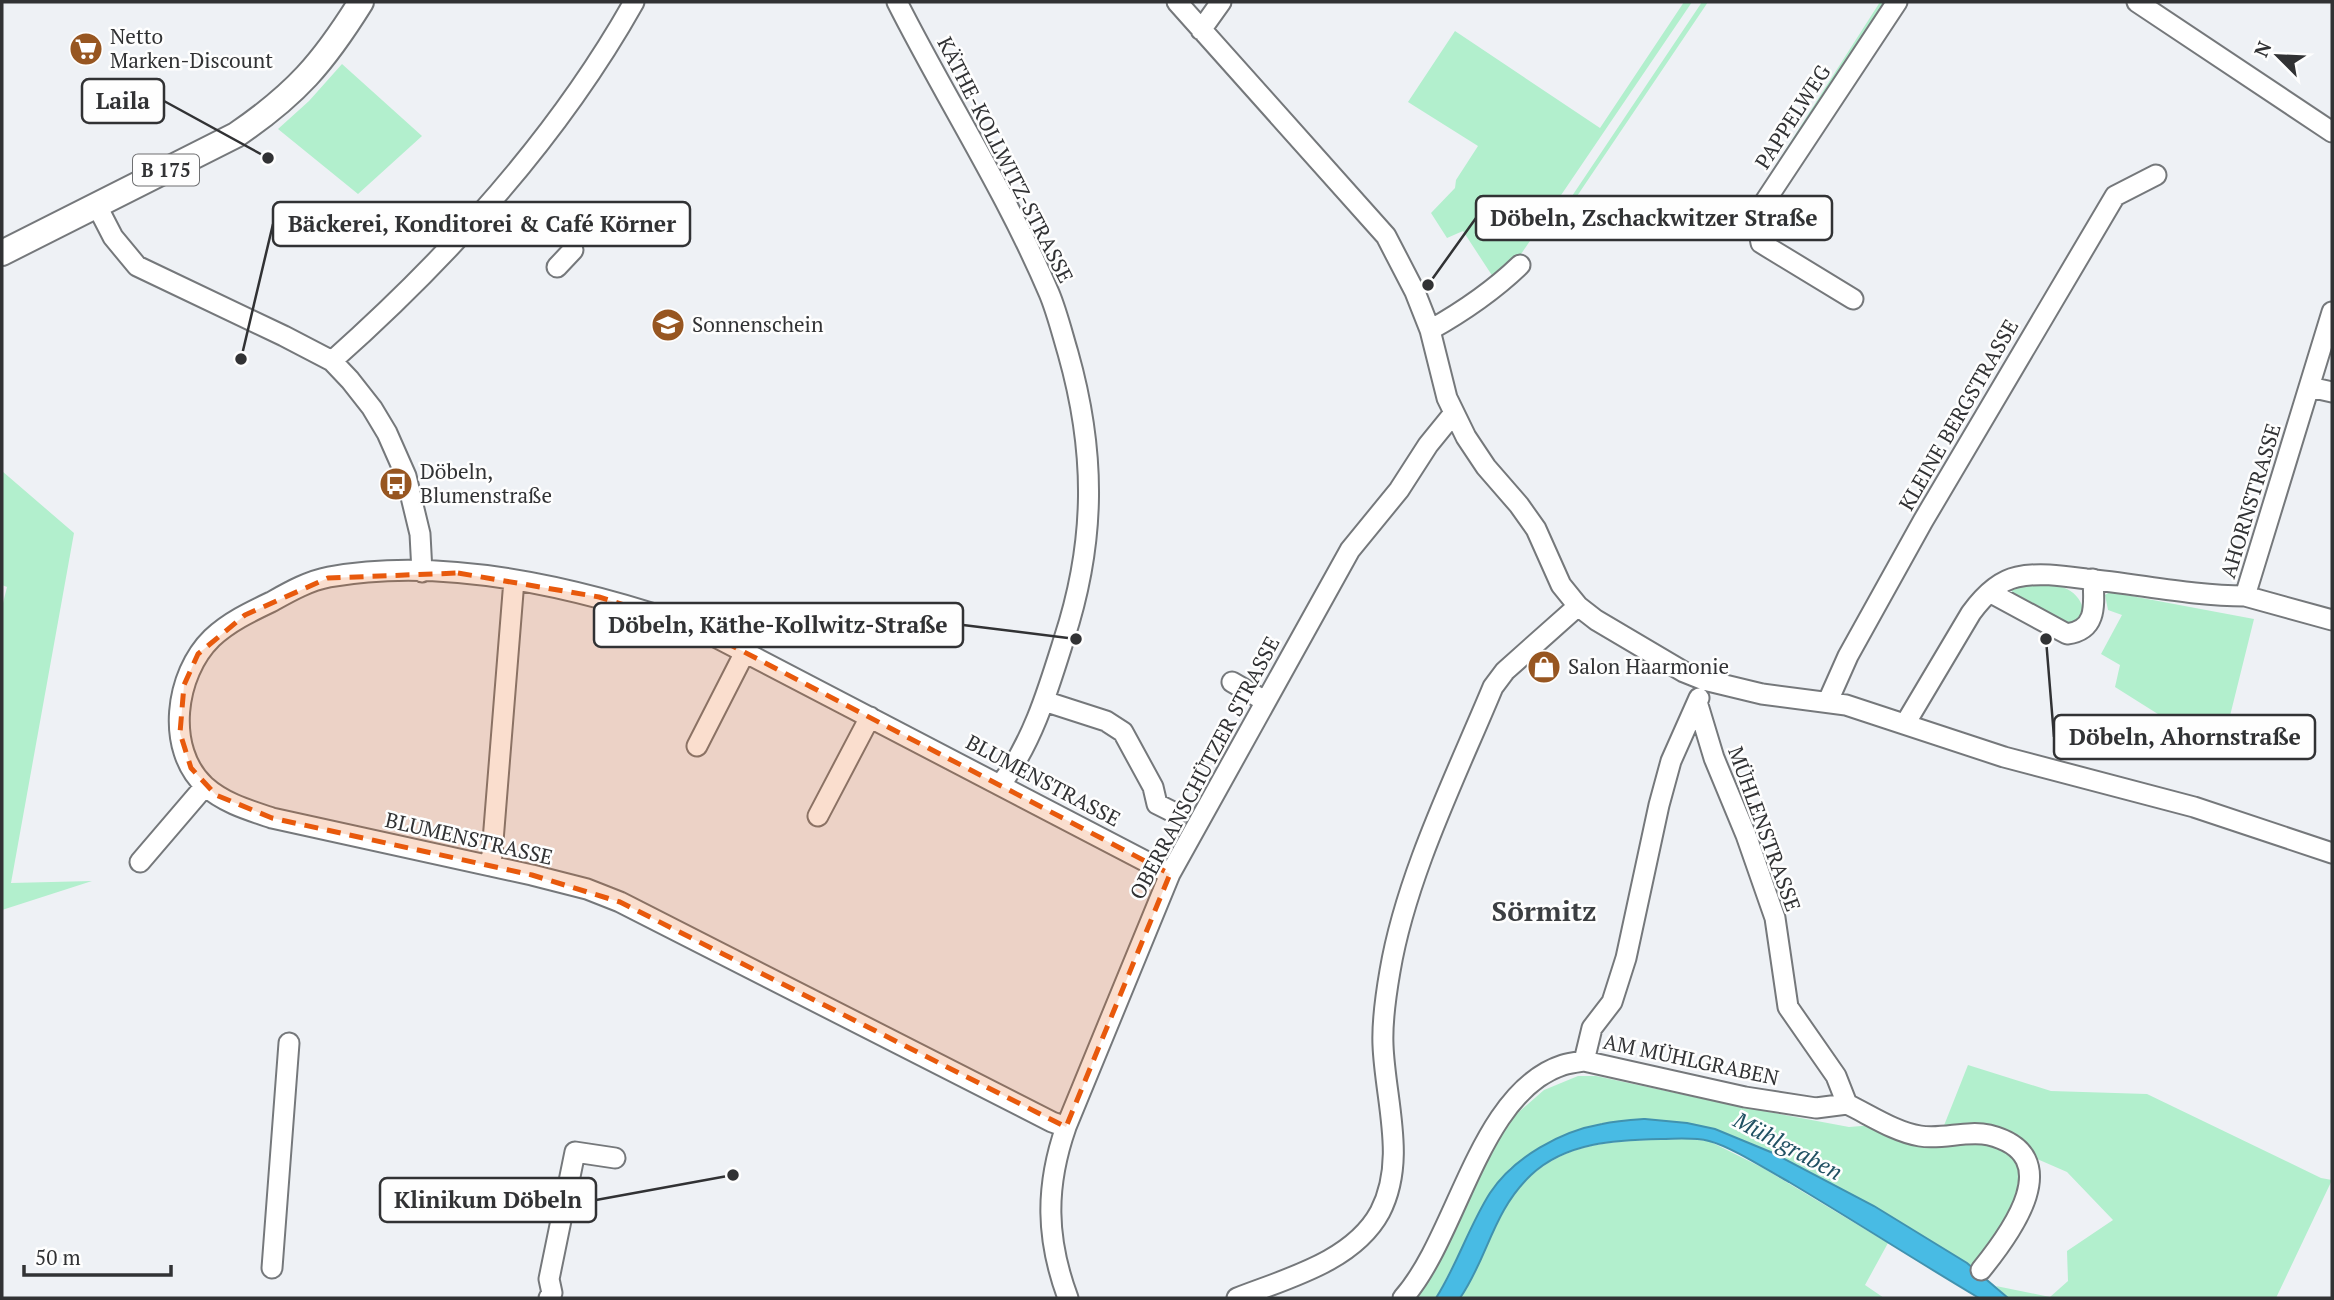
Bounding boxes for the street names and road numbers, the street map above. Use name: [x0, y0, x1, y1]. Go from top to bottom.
street label: KÄTHE-KOLLWITZ-STRASSE: [931, 32, 1080, 287]
street label: PAPPELWEG: [1748, 58, 1837, 174]
road number: B 175: [133, 154, 199, 186]
street label: KLEINE BERGSTRASSE: [1892, 314, 2024, 515]
street label: AHORNSTRASSE: [2213, 420, 2287, 582]
street label: OBERRANSCHÜTZER STRASSE: [1123, 631, 1286, 904]
street label: BLUMENSTRASSE: [961, 728, 1126, 833]
street label: MÜHLENSTRASSE: [1722, 742, 1808, 915]
street label: BLUMENSTRASSE: [383, 805, 556, 871]
street label: AM MÜHLGRABEN: [1601, 1027, 1782, 1091]

